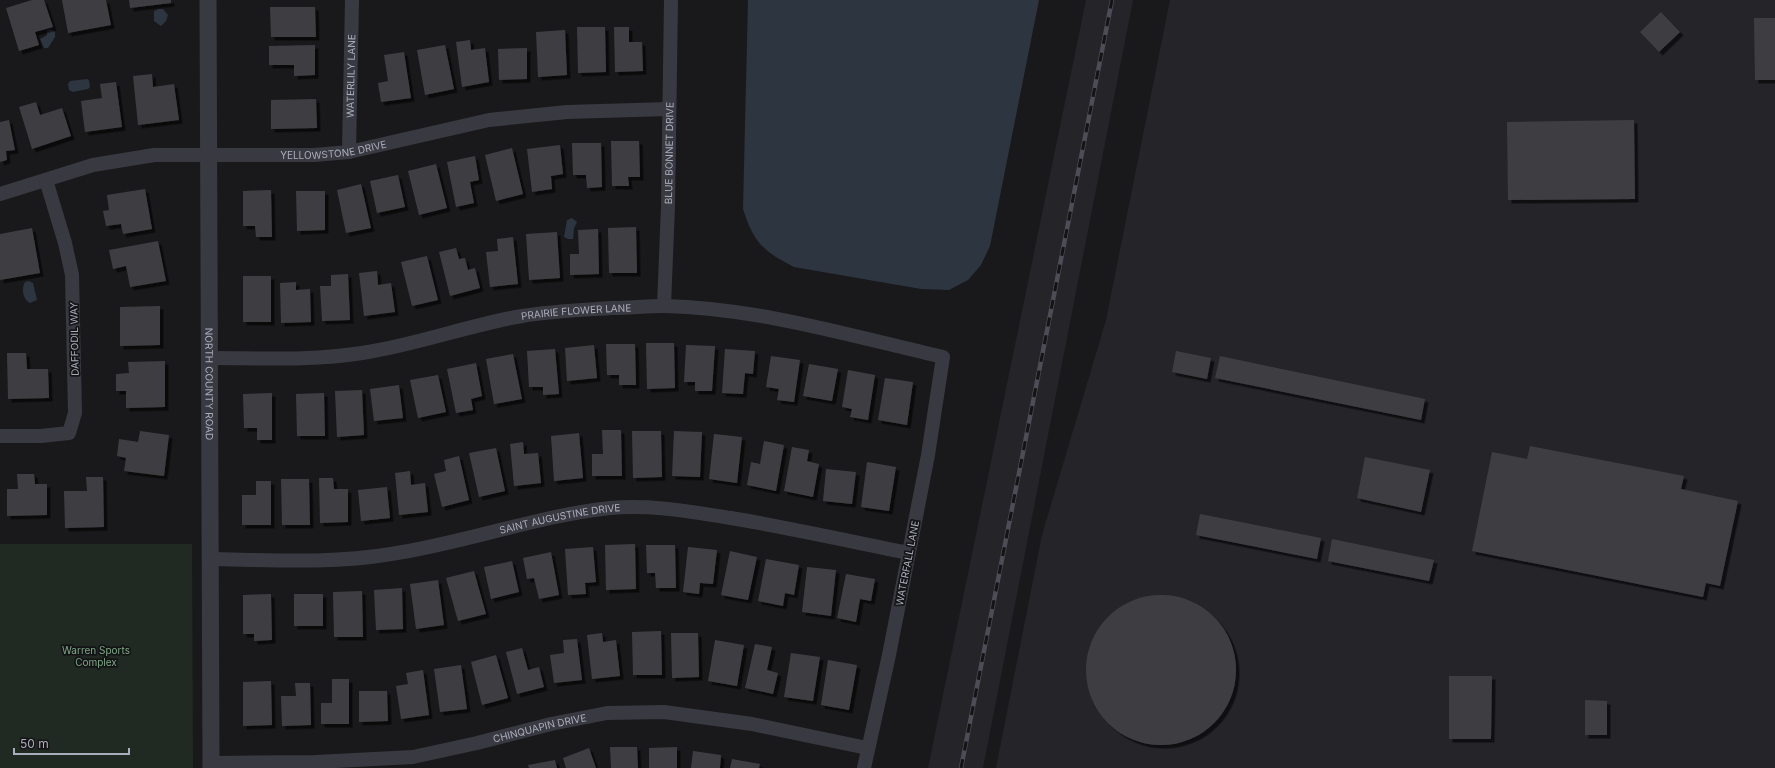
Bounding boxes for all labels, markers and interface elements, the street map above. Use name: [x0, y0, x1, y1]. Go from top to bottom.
street label: WATERLILY LANE: [344, 34, 357, 118]
street label: BLUE BONNET DRIVE: [662, 102, 676, 204]
street label: YELLOWSTONE DRIVE: [280, 138, 388, 161]
street label: PRAIRIE FLOWER LANE: [520, 301, 632, 322]
street label: DAFFODIL WAY: [67, 302, 81, 376]
street label: NORTH COUNTY ROAD: [203, 328, 216, 440]
street label: SAINT AUGUSTINE DRIVE: [498, 501, 621, 536]
street label: WATERFALL LANE: [893, 519, 921, 607]
park label: Warren Sports Complex: [62, 644, 130, 668]
street label: CHINQUAPIN DRIVE: [492, 711, 587, 745]
scale bar: [14, 730, 129, 756]
text: 50 m: [20, 736, 49, 751]

